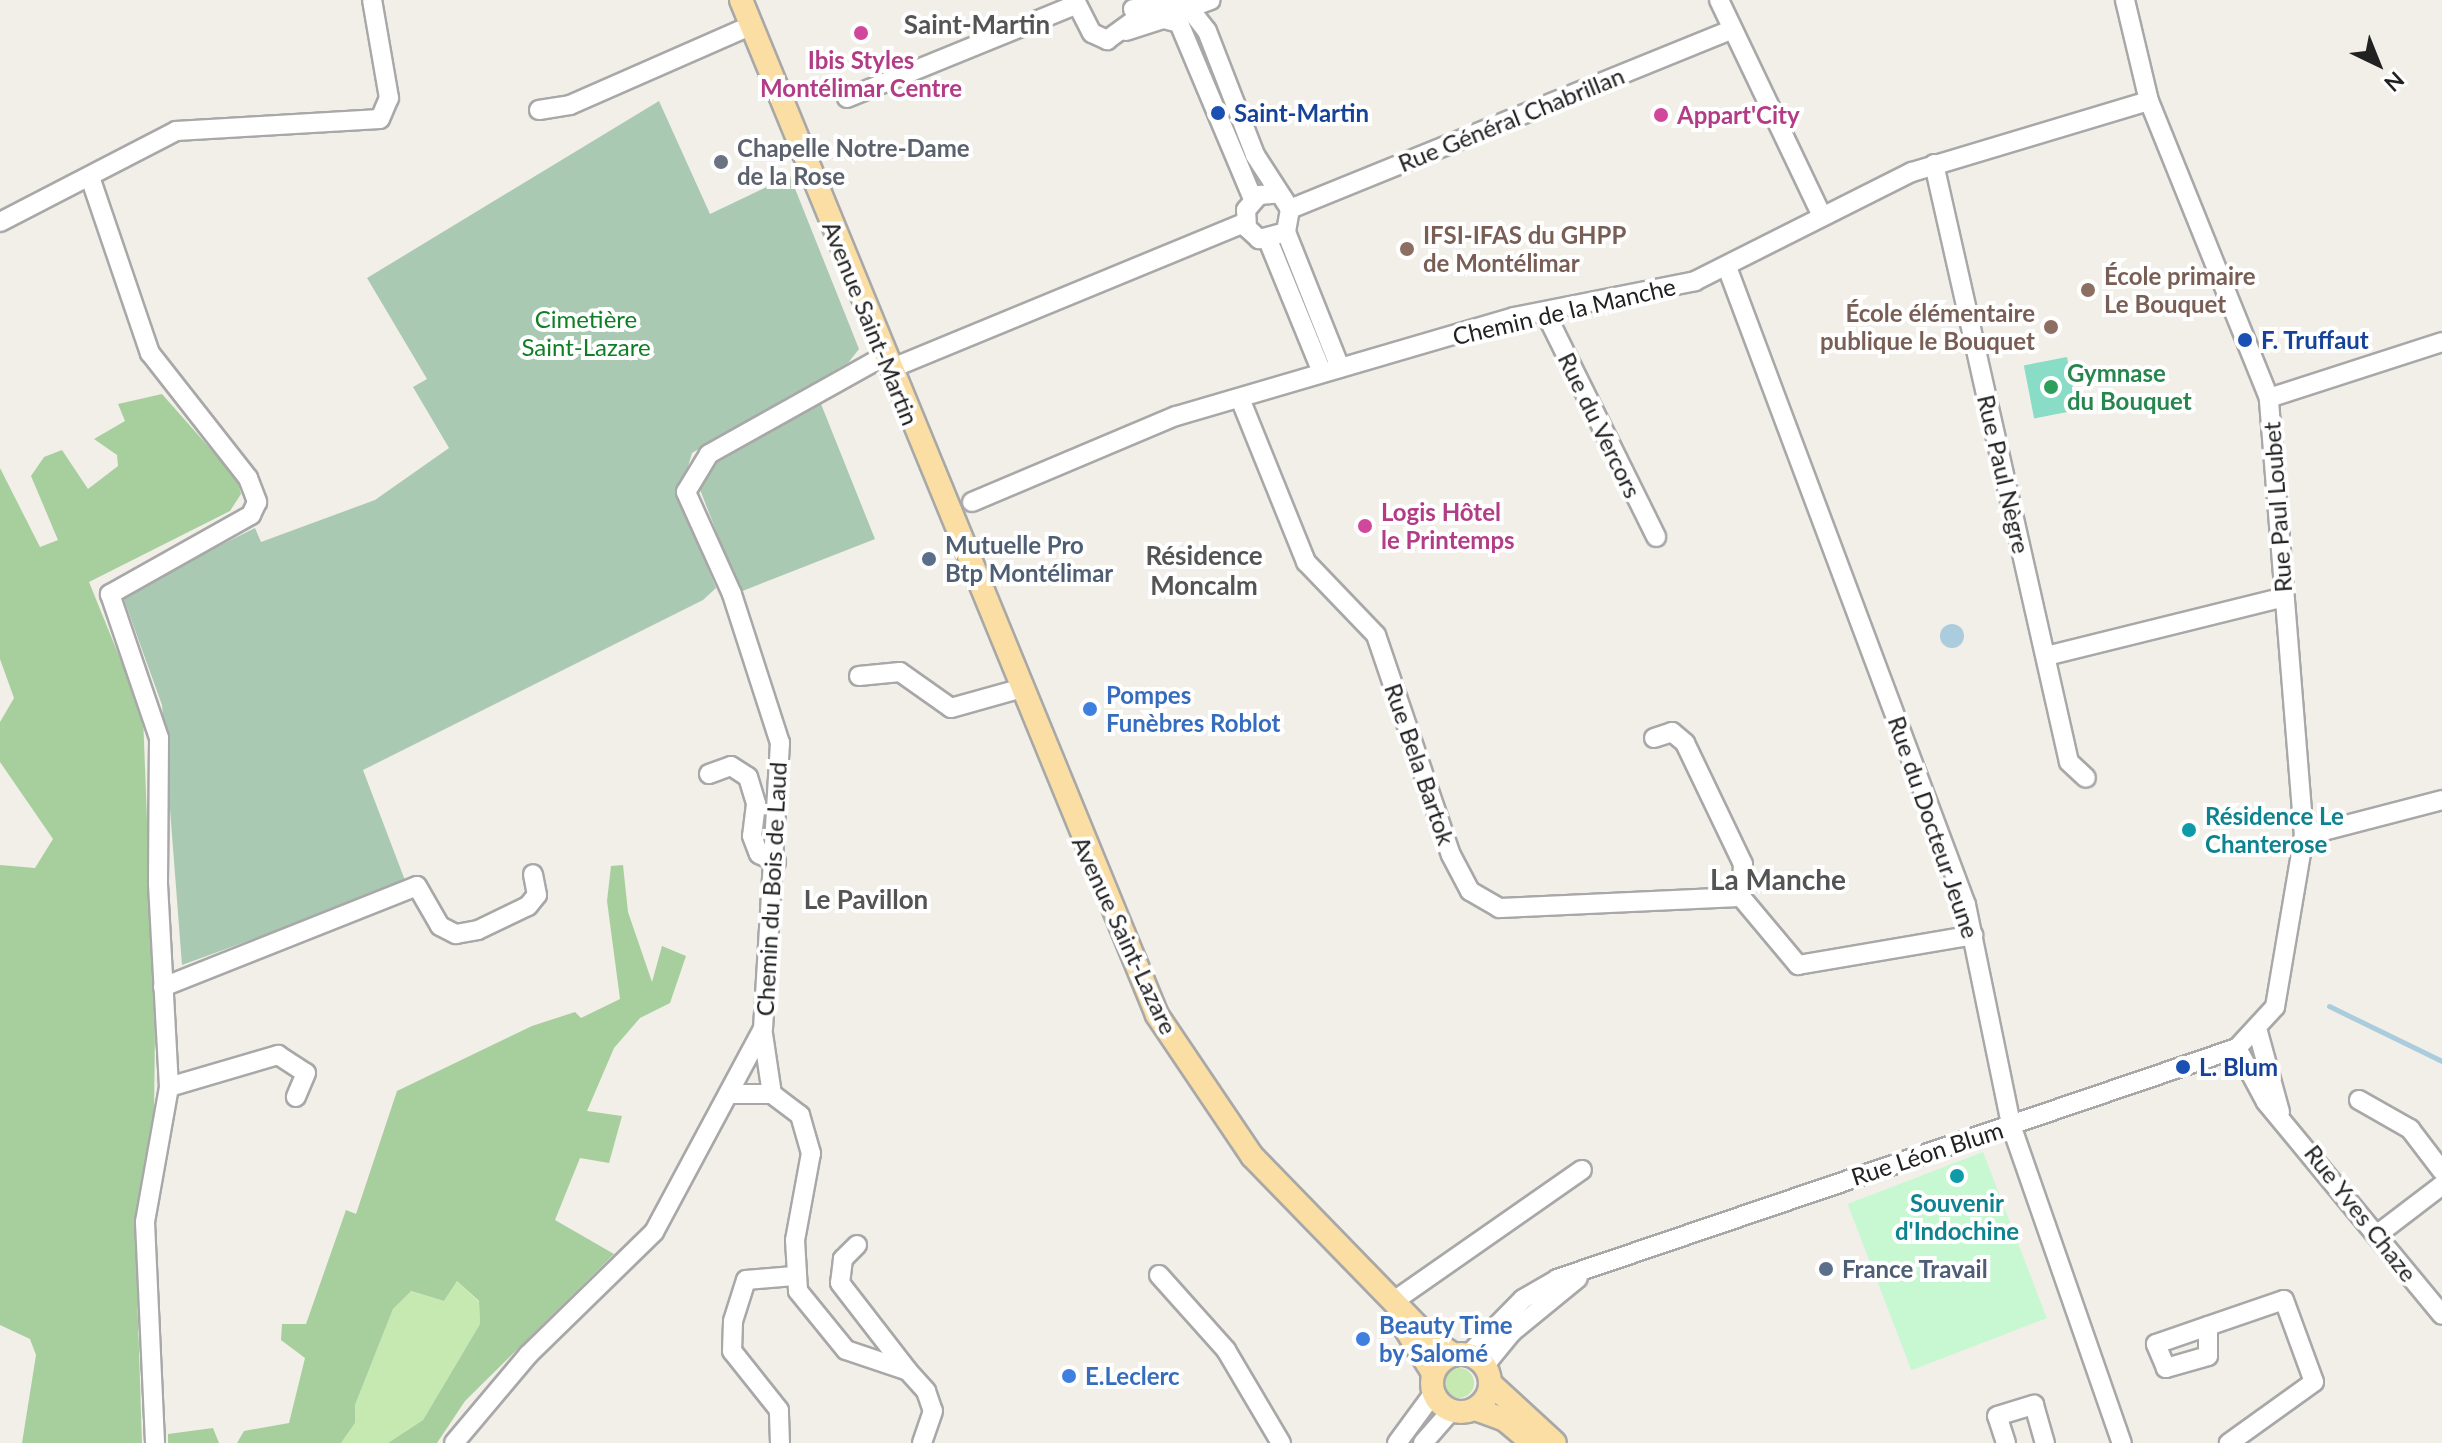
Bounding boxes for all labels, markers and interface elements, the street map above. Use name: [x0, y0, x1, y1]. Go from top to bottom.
district label: Saint-Martin: [904, 9, 1050, 41]
marker: Ibis Styles Montélimar Centre: [852, 24, 870, 42]
north arrow: [2338, 24, 2418, 104]
place label: Ibis Styles Montélimar Centre: [760, 46, 962, 102]
street label: Rue Général Chabrillan: [1394, 60, 1628, 178]
text: N: [2379, 66, 2410, 98]
place label: Saint-Martin: [1234, 99, 1369, 127]
place label: Appart'City: [1677, 101, 1800, 129]
marker: Saint-Martin: [1209, 104, 1227, 122]
marker: Appart'City: [1652, 106, 1670, 124]
place label: Chapelle Notre-Dame de la Rose: [737, 134, 970, 190]
marker: Chapelle Notre-Dame de la Rose: [712, 153, 730, 171]
street label: Avenue Saint-Martin: [817, 217, 925, 429]
place label: IFSI-IFAS du GHPP de Montélimar: [1423, 221, 1626, 277]
marker: IFSI-IFAS du GHPP de Montélimar: [1398, 240, 1416, 258]
place label: École primaire Le Bouquet: [2104, 262, 2256, 318]
street label: Chemin de la Manche: [1450, 271, 1678, 351]
marker: École primaire Le Bouquet: [2079, 281, 2097, 299]
place label: École élémentaire publique le Bouquet: [1820, 299, 2035, 355]
park label: Cimetière Saint-Lazare: [521, 305, 651, 361]
marker: École élémentaire publique le Bouquet: [2042, 318, 2060, 336]
place label: F. Truffaut: [2261, 326, 2370, 354]
marker: F. Truffaut: [2236, 331, 2254, 349]
street label: Rue du Vercors: [1552, 347, 1648, 503]
place label: Gymnase du Bouquet: [2067, 359, 2192, 415]
marker: Gymnase du Bouquet: [2042, 378, 2060, 396]
street label: Rue Paul Nègre: [1972, 392, 2036, 556]
street label: Rue Paul Loubet: [2257, 421, 2297, 593]
place label: Logis Hôtel le Printemps: [1381, 498, 1515, 554]
marker: Logis Hôtel le Printemps: [1356, 517, 1374, 535]
place label: Mutuelle Pro Btp Montélimar: [945, 531, 1113, 587]
district label: Résidence Moncalm: [1145, 540, 1263, 602]
marker: Mutuelle Pro Btp Montélimar: [920, 550, 938, 568]
street label: Rue Bela Bartok: [1379, 680, 1461, 848]
place label: Pompes Funèbres Roblot: [1106, 681, 1281, 737]
marker: Pompes Funèbres Roblot: [1081, 700, 1099, 718]
street label: Rue du Docteur Jeune: [1882, 712, 1986, 942]
street label: Chemin du Bois de Laud: [750, 761, 792, 1017]
place label: Résidence Le Chanterose: [2205, 802, 2344, 858]
marker: Résidence Le Chanterose: [2180, 821, 2198, 839]
street label: Avenue Saint-Lazare: [1067, 832, 1183, 1038]
district label: La Manche: [1710, 862, 1846, 896]
district label: Le Pavillon: [804, 884, 928, 916]
place label: L. Blum: [2199, 1053, 2278, 1081]
marker: L. Blum: [2174, 1058, 2192, 1076]
street label: Rue Léon Blum: [1847, 1115, 2007, 1191]
street label: Rue Yves Chaze: [2298, 1139, 2424, 1287]
marker: Souvenir d'Indochine: [1948, 1167, 1966, 1185]
place label: Souvenir d'Indochine: [1895, 1189, 2019, 1245]
place label: France Travail: [1842, 1255, 1988, 1283]
marker: France Travail: [1817, 1260, 1835, 1278]
place label: Beauty Time by Salomé: [1379, 1311, 1514, 1367]
marker: Beauty Time by Salomé: [1354, 1330, 1372, 1348]
place label: E.Leclerc: [1085, 1362, 1180, 1390]
marker: E.Leclerc: [1060, 1367, 1078, 1385]

